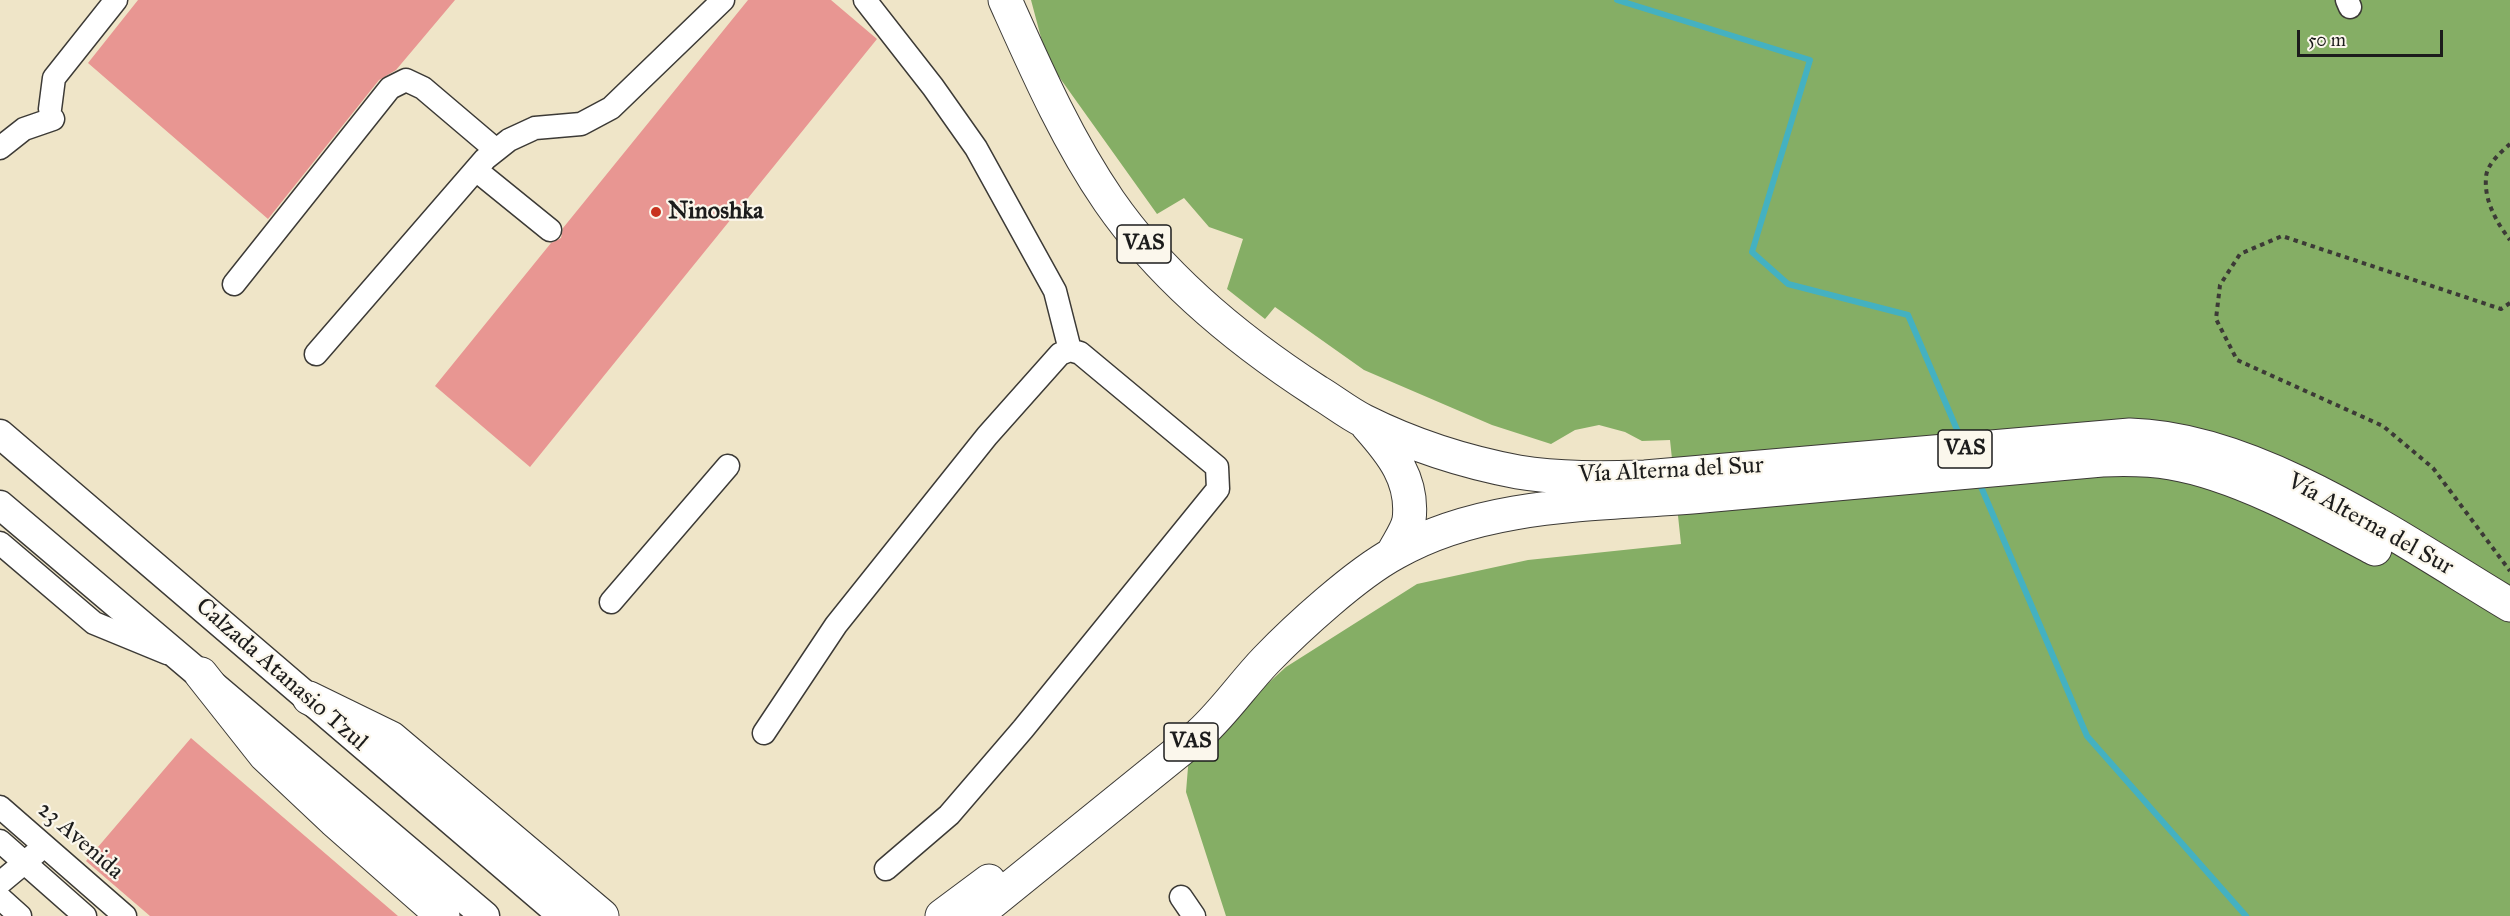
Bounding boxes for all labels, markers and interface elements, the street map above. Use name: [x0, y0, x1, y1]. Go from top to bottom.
scale bar: [2300, 18, 2446, 56]
text: 50 m: [2308, 29, 2346, 51]
place label: Ninoshka: [668, 198, 763, 226]
marker: Ninoshka: [649, 205, 663, 219]
road number: VAS: [1117, 225, 1171, 263]
road number: VAS: [1938, 430, 1992, 468]
street label: Vía Alterna del Sur: [1578, 452, 1764, 490]
street label: Vía Alterna del Sur: [2282, 467, 2458, 583]
street label: Calzada Atanasio Tzul: [189, 592, 373, 758]
road number: VAS: [1164, 723, 1218, 761]
street label: 23 Avenida: [31, 796, 129, 886]

